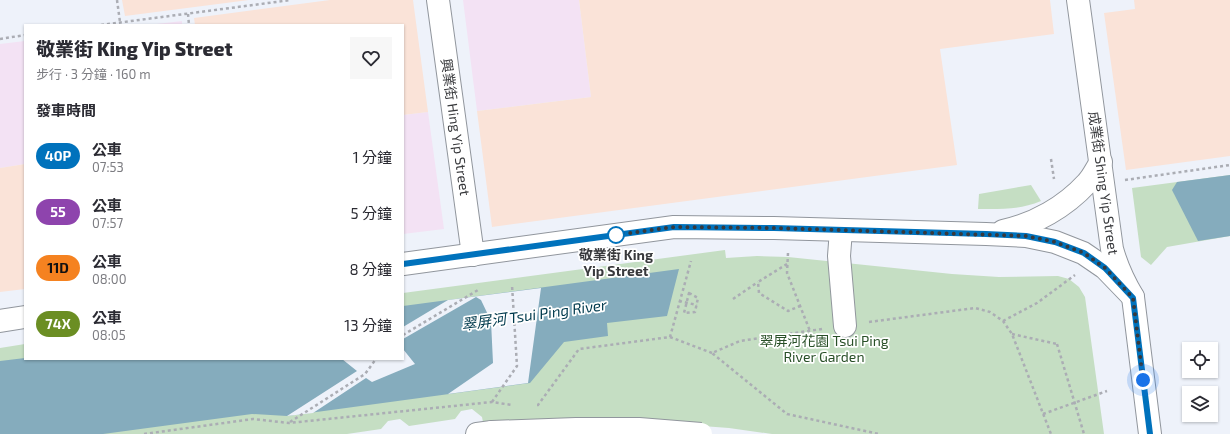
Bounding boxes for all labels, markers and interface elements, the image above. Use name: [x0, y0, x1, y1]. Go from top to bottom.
text: 敬業街 King Yip Street: [36, 37, 232, 60]
button: heart: [350, 37, 392, 79]
street label: 興業街 Hing Yip Street: [438, 57, 474, 197]
text: 步行 · 3 分鐘 · 160 m: [36, 66, 151, 82]
text: 發車時間: [36, 101, 96, 119]
street label: 成業街 Shing Yip Street: [1086, 110, 1122, 256]
text: 公車: [92, 140, 122, 158]
text: 40P: [45, 147, 71, 164]
text: 1 分鐘: [353, 148, 392, 166]
text: 07:53: [92, 159, 124, 175]
text: 公車: [92, 196, 122, 214]
text: 55: [50, 203, 66, 220]
text: 5 分鐘: [351, 204, 392, 222]
text: 07:57: [92, 215, 123, 231]
marker: 敬業街 King Yip Street: [607, 226, 625, 244]
place label: 敬業街 King Yip Street: [579, 246, 653, 279]
text: 公車: [92, 252, 122, 270]
text: 11D: [47, 259, 69, 276]
text: 8 分鐘: [350, 260, 392, 278]
text: 08:00: [92, 271, 126, 287]
water label: 翠屏河 Tsui Ping River: [460, 295, 609, 333]
text: 公車: [92, 308, 122, 326]
text: 74X: [45, 315, 71, 332]
text: 13 分鐘: [344, 316, 392, 334]
text: 08:05: [92, 327, 126, 343]
park label: 翠屏河花園 Tsui Ping River Garden: [759, 332, 889, 365]
map controls: [1182, 342, 1218, 422]
button: locate: [1182, 342, 1218, 378]
your location: [1133, 370, 1153, 390]
button: layers: [1182, 386, 1218, 422]

